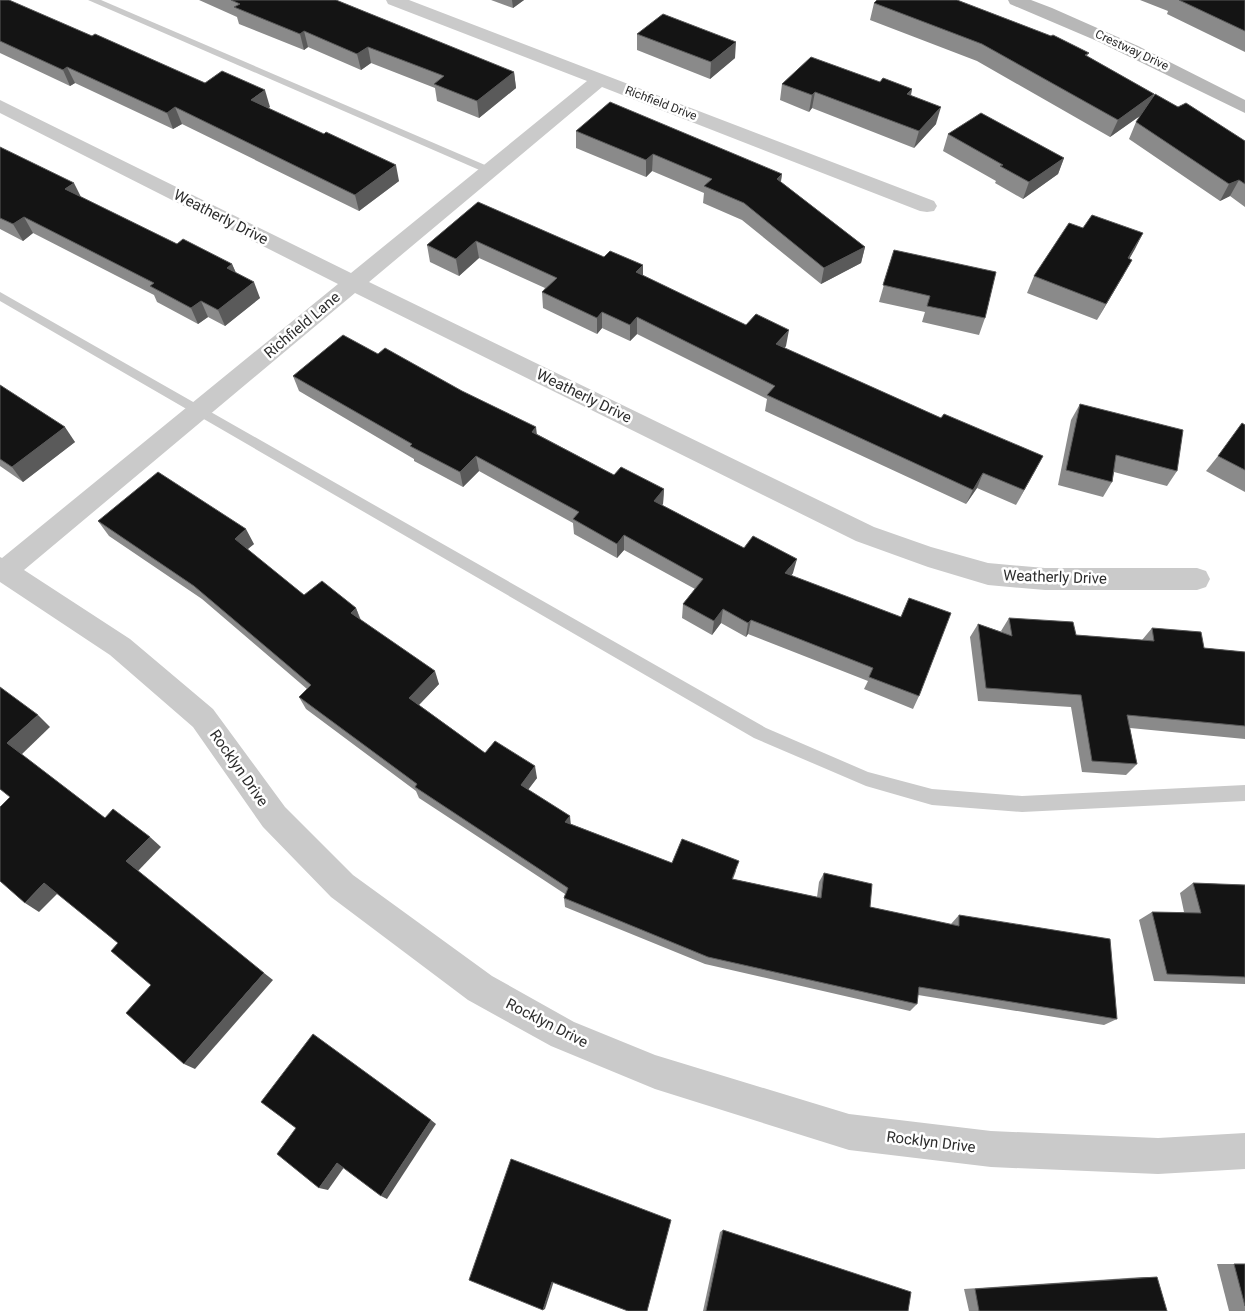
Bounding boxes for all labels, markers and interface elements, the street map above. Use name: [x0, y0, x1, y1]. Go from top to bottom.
street label: Crestway Drive: [1093, 27, 1171, 73]
street label: Richfield Drive: [623, 83, 699, 123]
street label: Weatherly Drive: [171, 185, 271, 249]
street label: Richfield Lane: [260, 288, 344, 362]
street label: Weatherly Drive: [534, 365, 635, 427]
street label: Weatherly Drive: [1003, 566, 1107, 588]
street label: Rocklyn Drive: [206, 726, 272, 810]
street label: Rocklyn Drive: [503, 995, 591, 1051]
street label: Rocklyn Drive: [885, 1128, 977, 1156]

